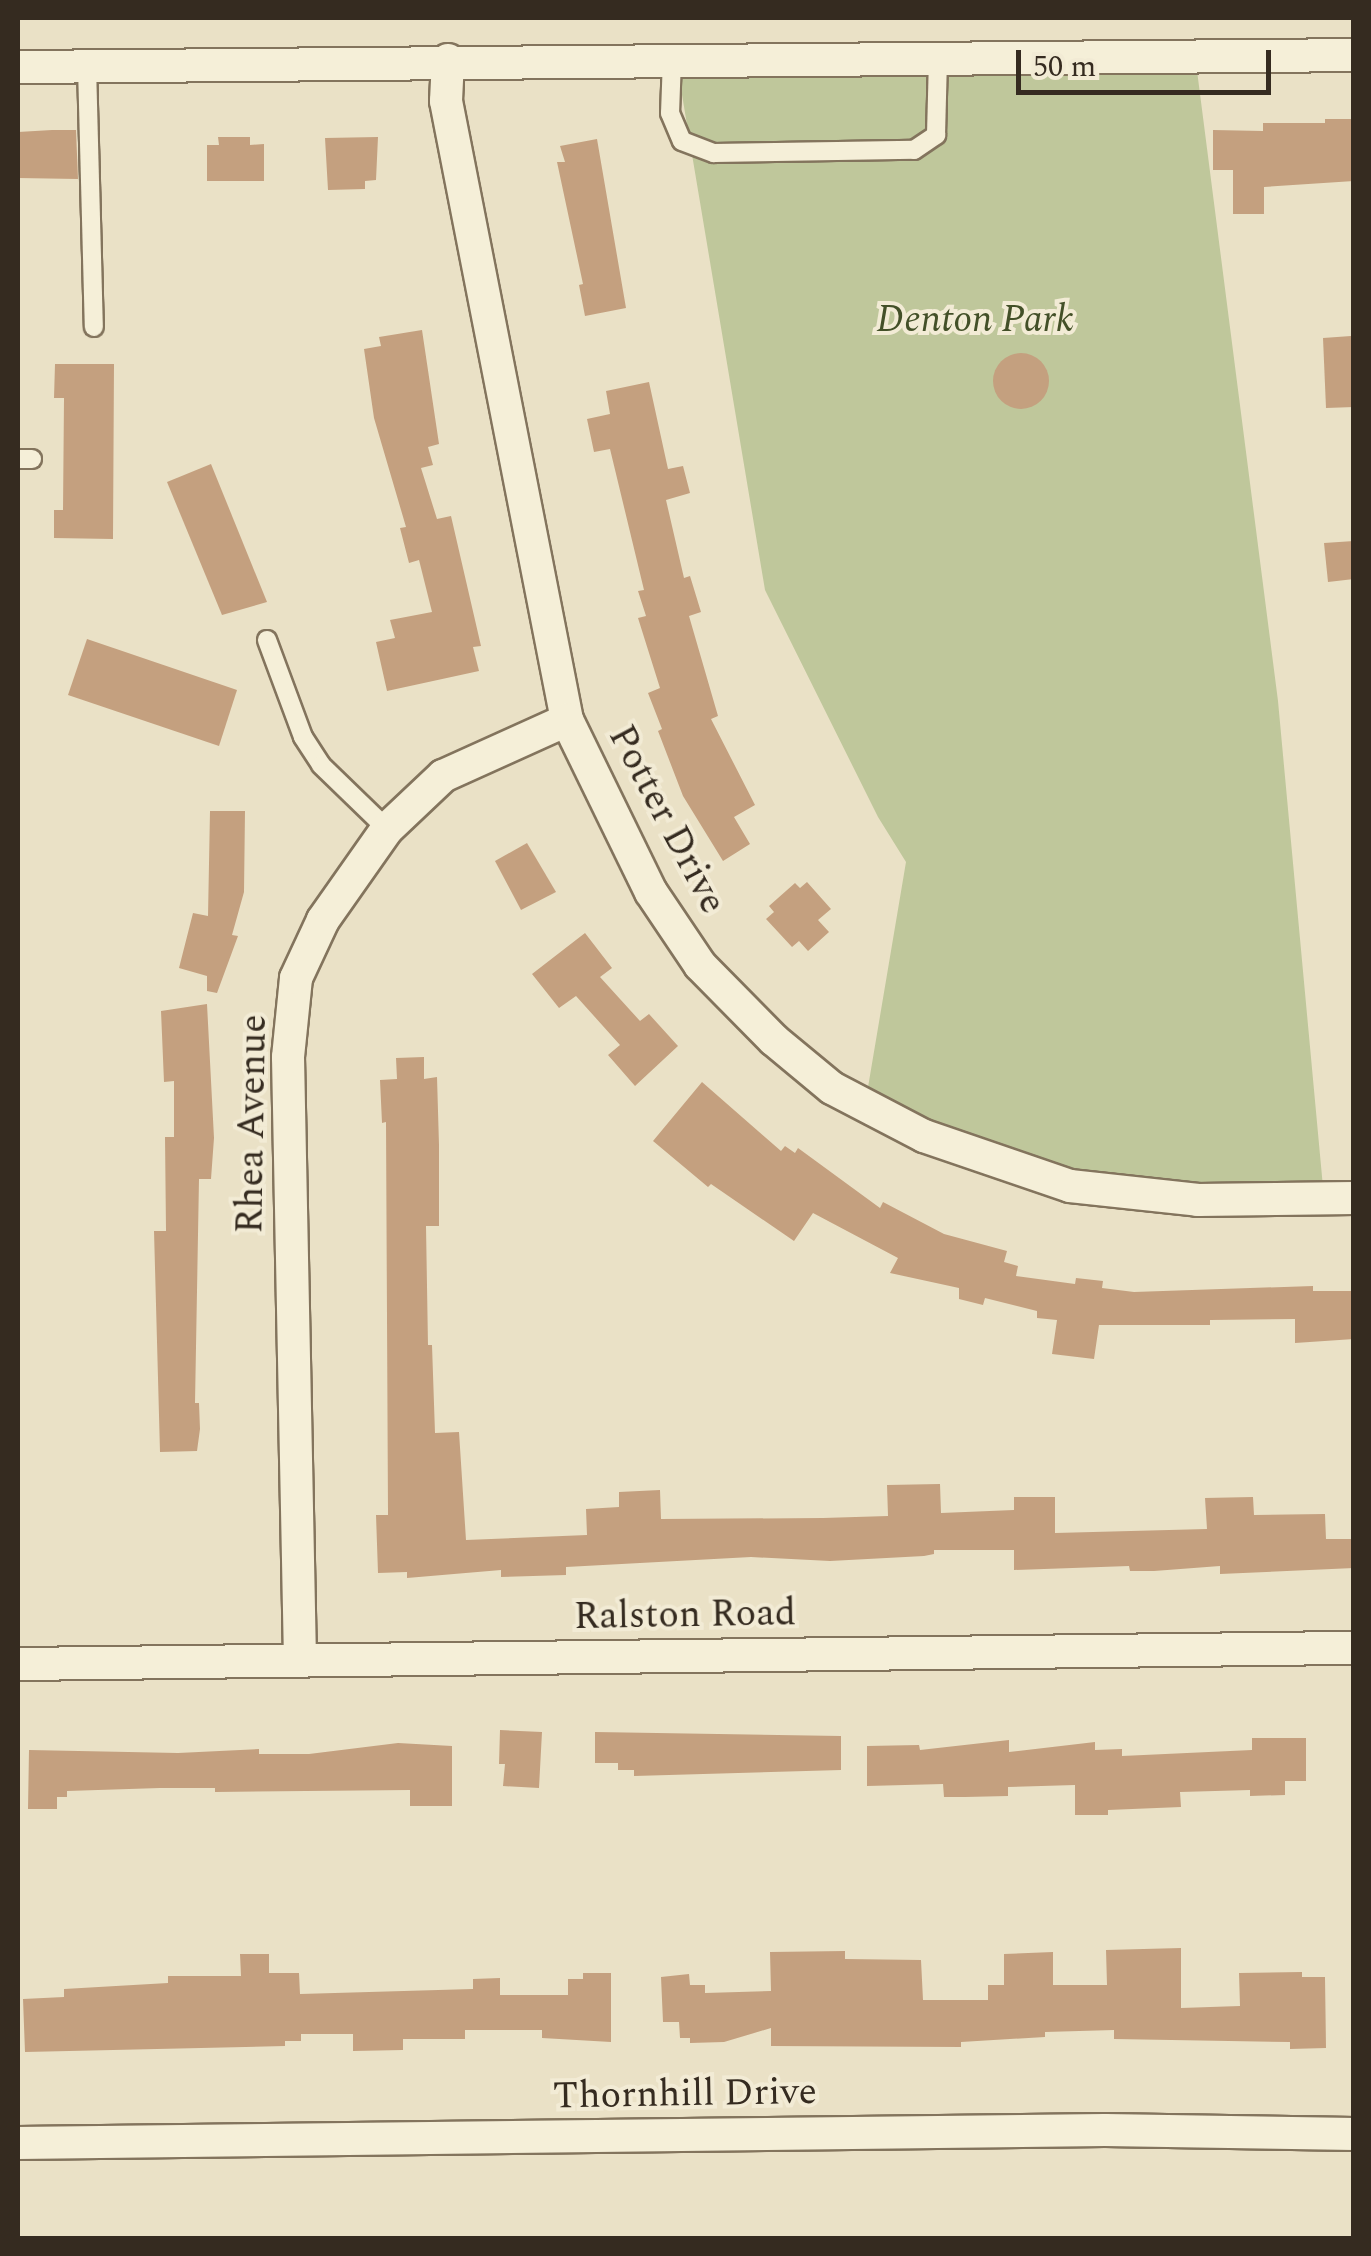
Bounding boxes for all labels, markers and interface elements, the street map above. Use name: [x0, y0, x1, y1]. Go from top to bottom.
scale bar: [1021, 30, 1276, 92]
text: 50 m: [1033, 44, 1096, 90]
park label: Denton Park: [876, 298, 1074, 344]
street label: Potter Drive: [597, 718, 735, 922]
street label: Rhea Avenue: [228, 1014, 278, 1234]
street label: Ralston Road: [573, 1591, 797, 1641]
street label: Thornhill Drive: [553, 2070, 817, 2120]

